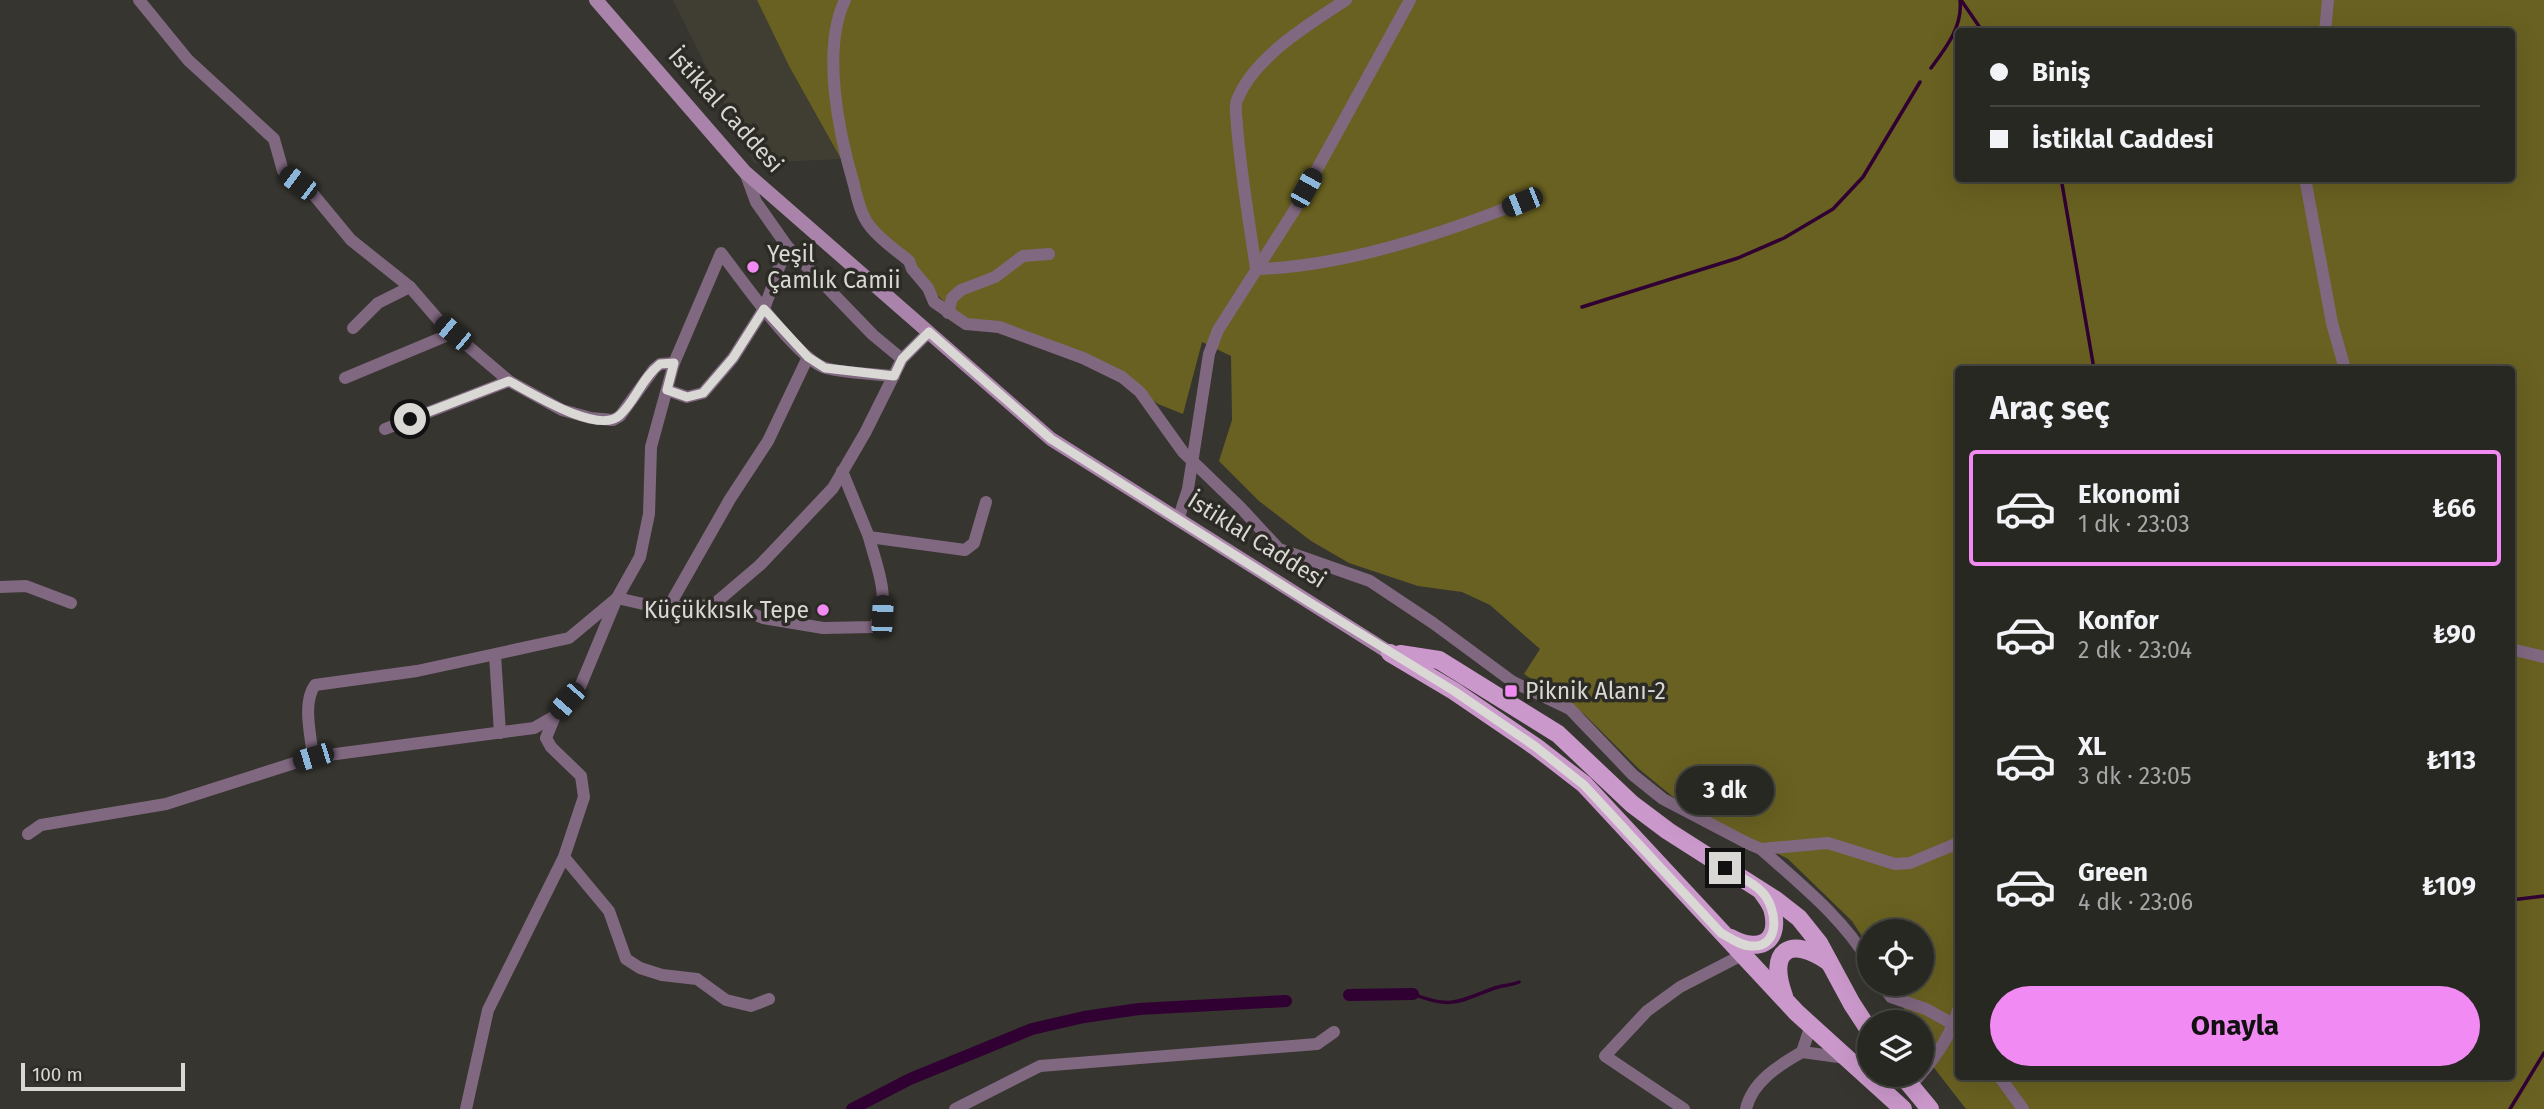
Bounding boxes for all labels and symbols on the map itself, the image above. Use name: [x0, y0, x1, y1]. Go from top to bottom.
street label: İstiklal Caddesi: [663, 42, 789, 178]
car: [275, 162, 322, 204]
car: [1287, 165, 1326, 211]
car: [1499, 184, 1546, 220]
place label: Yeşil Çamlık Camii: [767, 240, 901, 294]
marker: Yeşil Çamlık Camii: [745, 259, 761, 275]
car: [431, 311, 476, 355]
route start: [394, 403, 426, 435]
street label: İstiklal Caddesi: [1182, 486, 1332, 594]
car: [871, 594, 894, 638]
place label: Küçükkısık Tepe: [644, 596, 809, 624]
marker: Küçükkısık Tepe: [815, 602, 831, 618]
place label: Piknik Alanı-2: [1525, 677, 1666, 705]
car: [546, 678, 589, 724]
marker: Piknik Alanı-2: [1503, 683, 1519, 699]
car: [290, 741, 337, 773]
callout: 3 dk: [1676, 766, 1774, 816]
route end: [1709, 852, 1741, 884]
scale bar: [21, 1060, 186, 1092]

